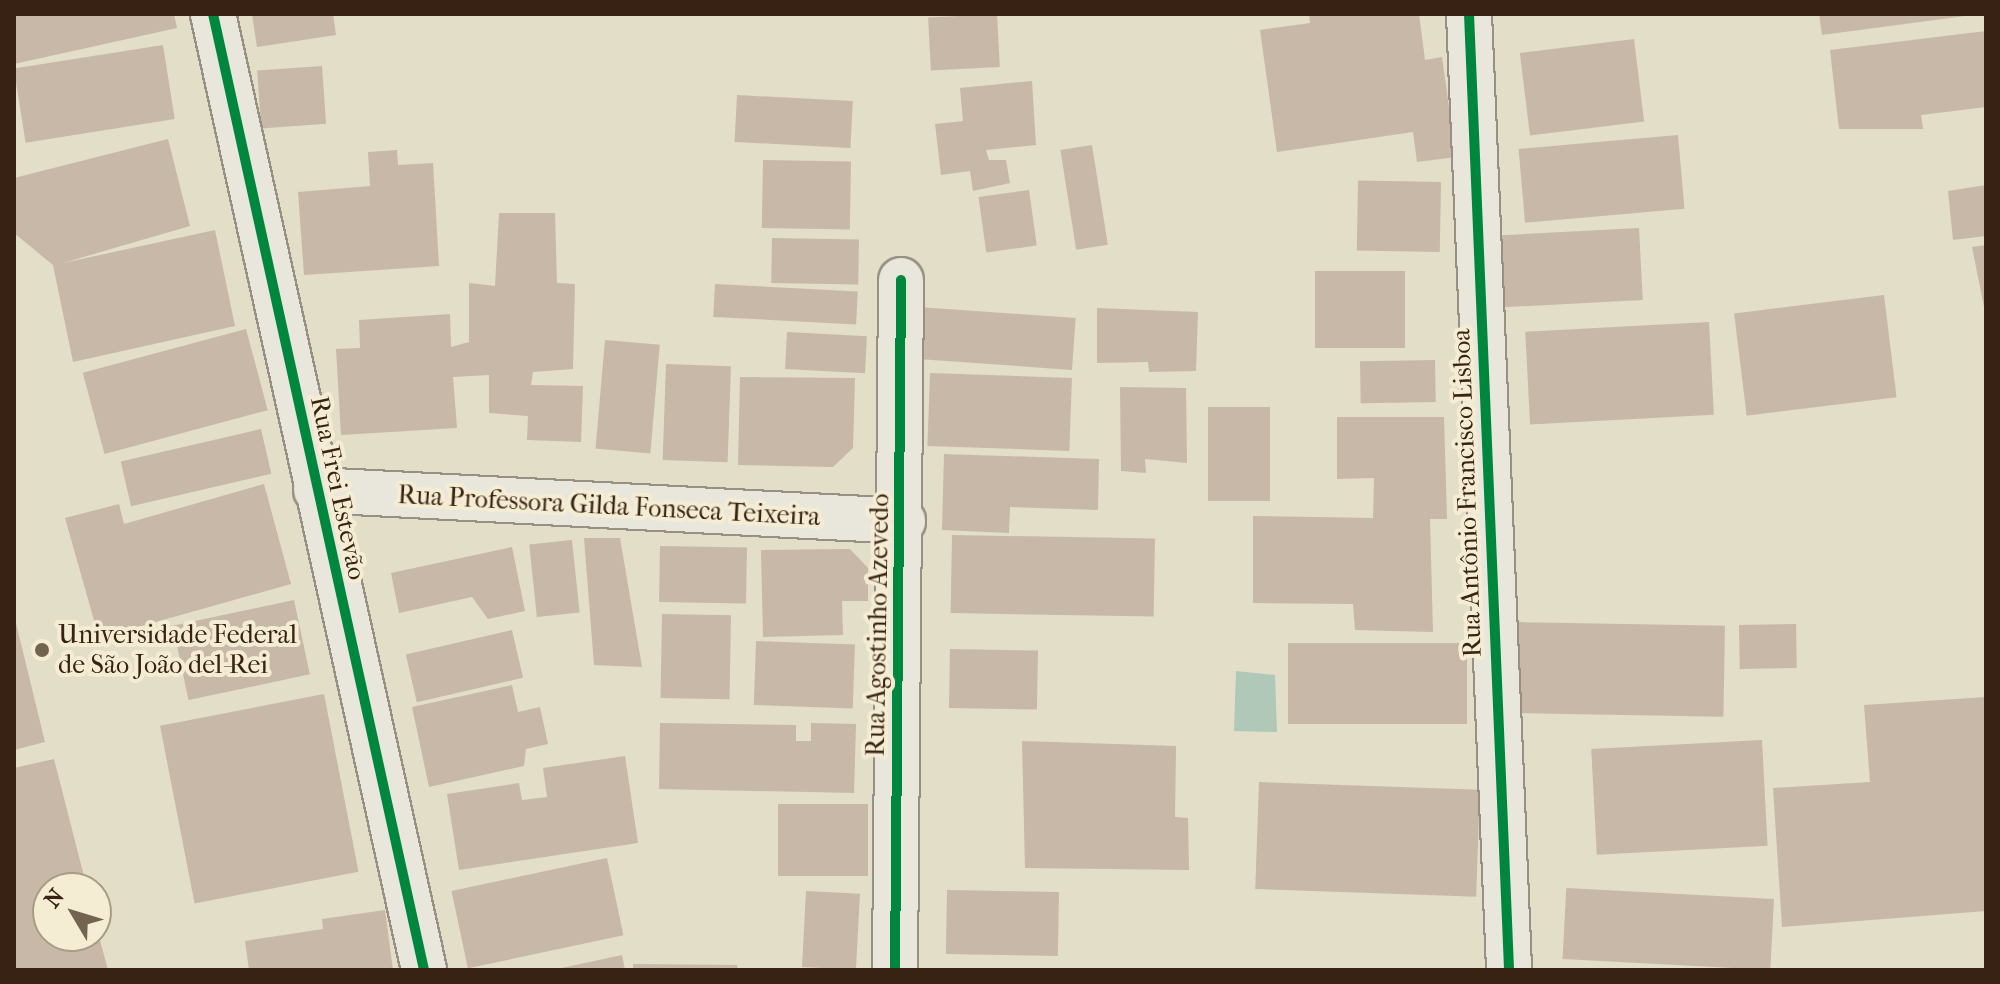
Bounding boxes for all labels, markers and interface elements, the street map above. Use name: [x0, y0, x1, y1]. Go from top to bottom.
street label: Rua Antônio Francisco Lisboa: [1446, 328, 1488, 658]
street label: Rua Frei Estevão: [303, 393, 373, 583]
street label: Rua Professora Gilda Fonseca Teixeira: [397, 479, 821, 533]
street label: Rua Agostinho Azevedo: [860, 493, 896, 757]
place label: Universidade Federal de São João del-Rei: [58, 619, 297, 680]
marker: Universidade Federal de São João del-Rei: [33, 641, 51, 659]
north arrow: [32, 872, 112, 952]
text: N: [39, 884, 70, 913]

